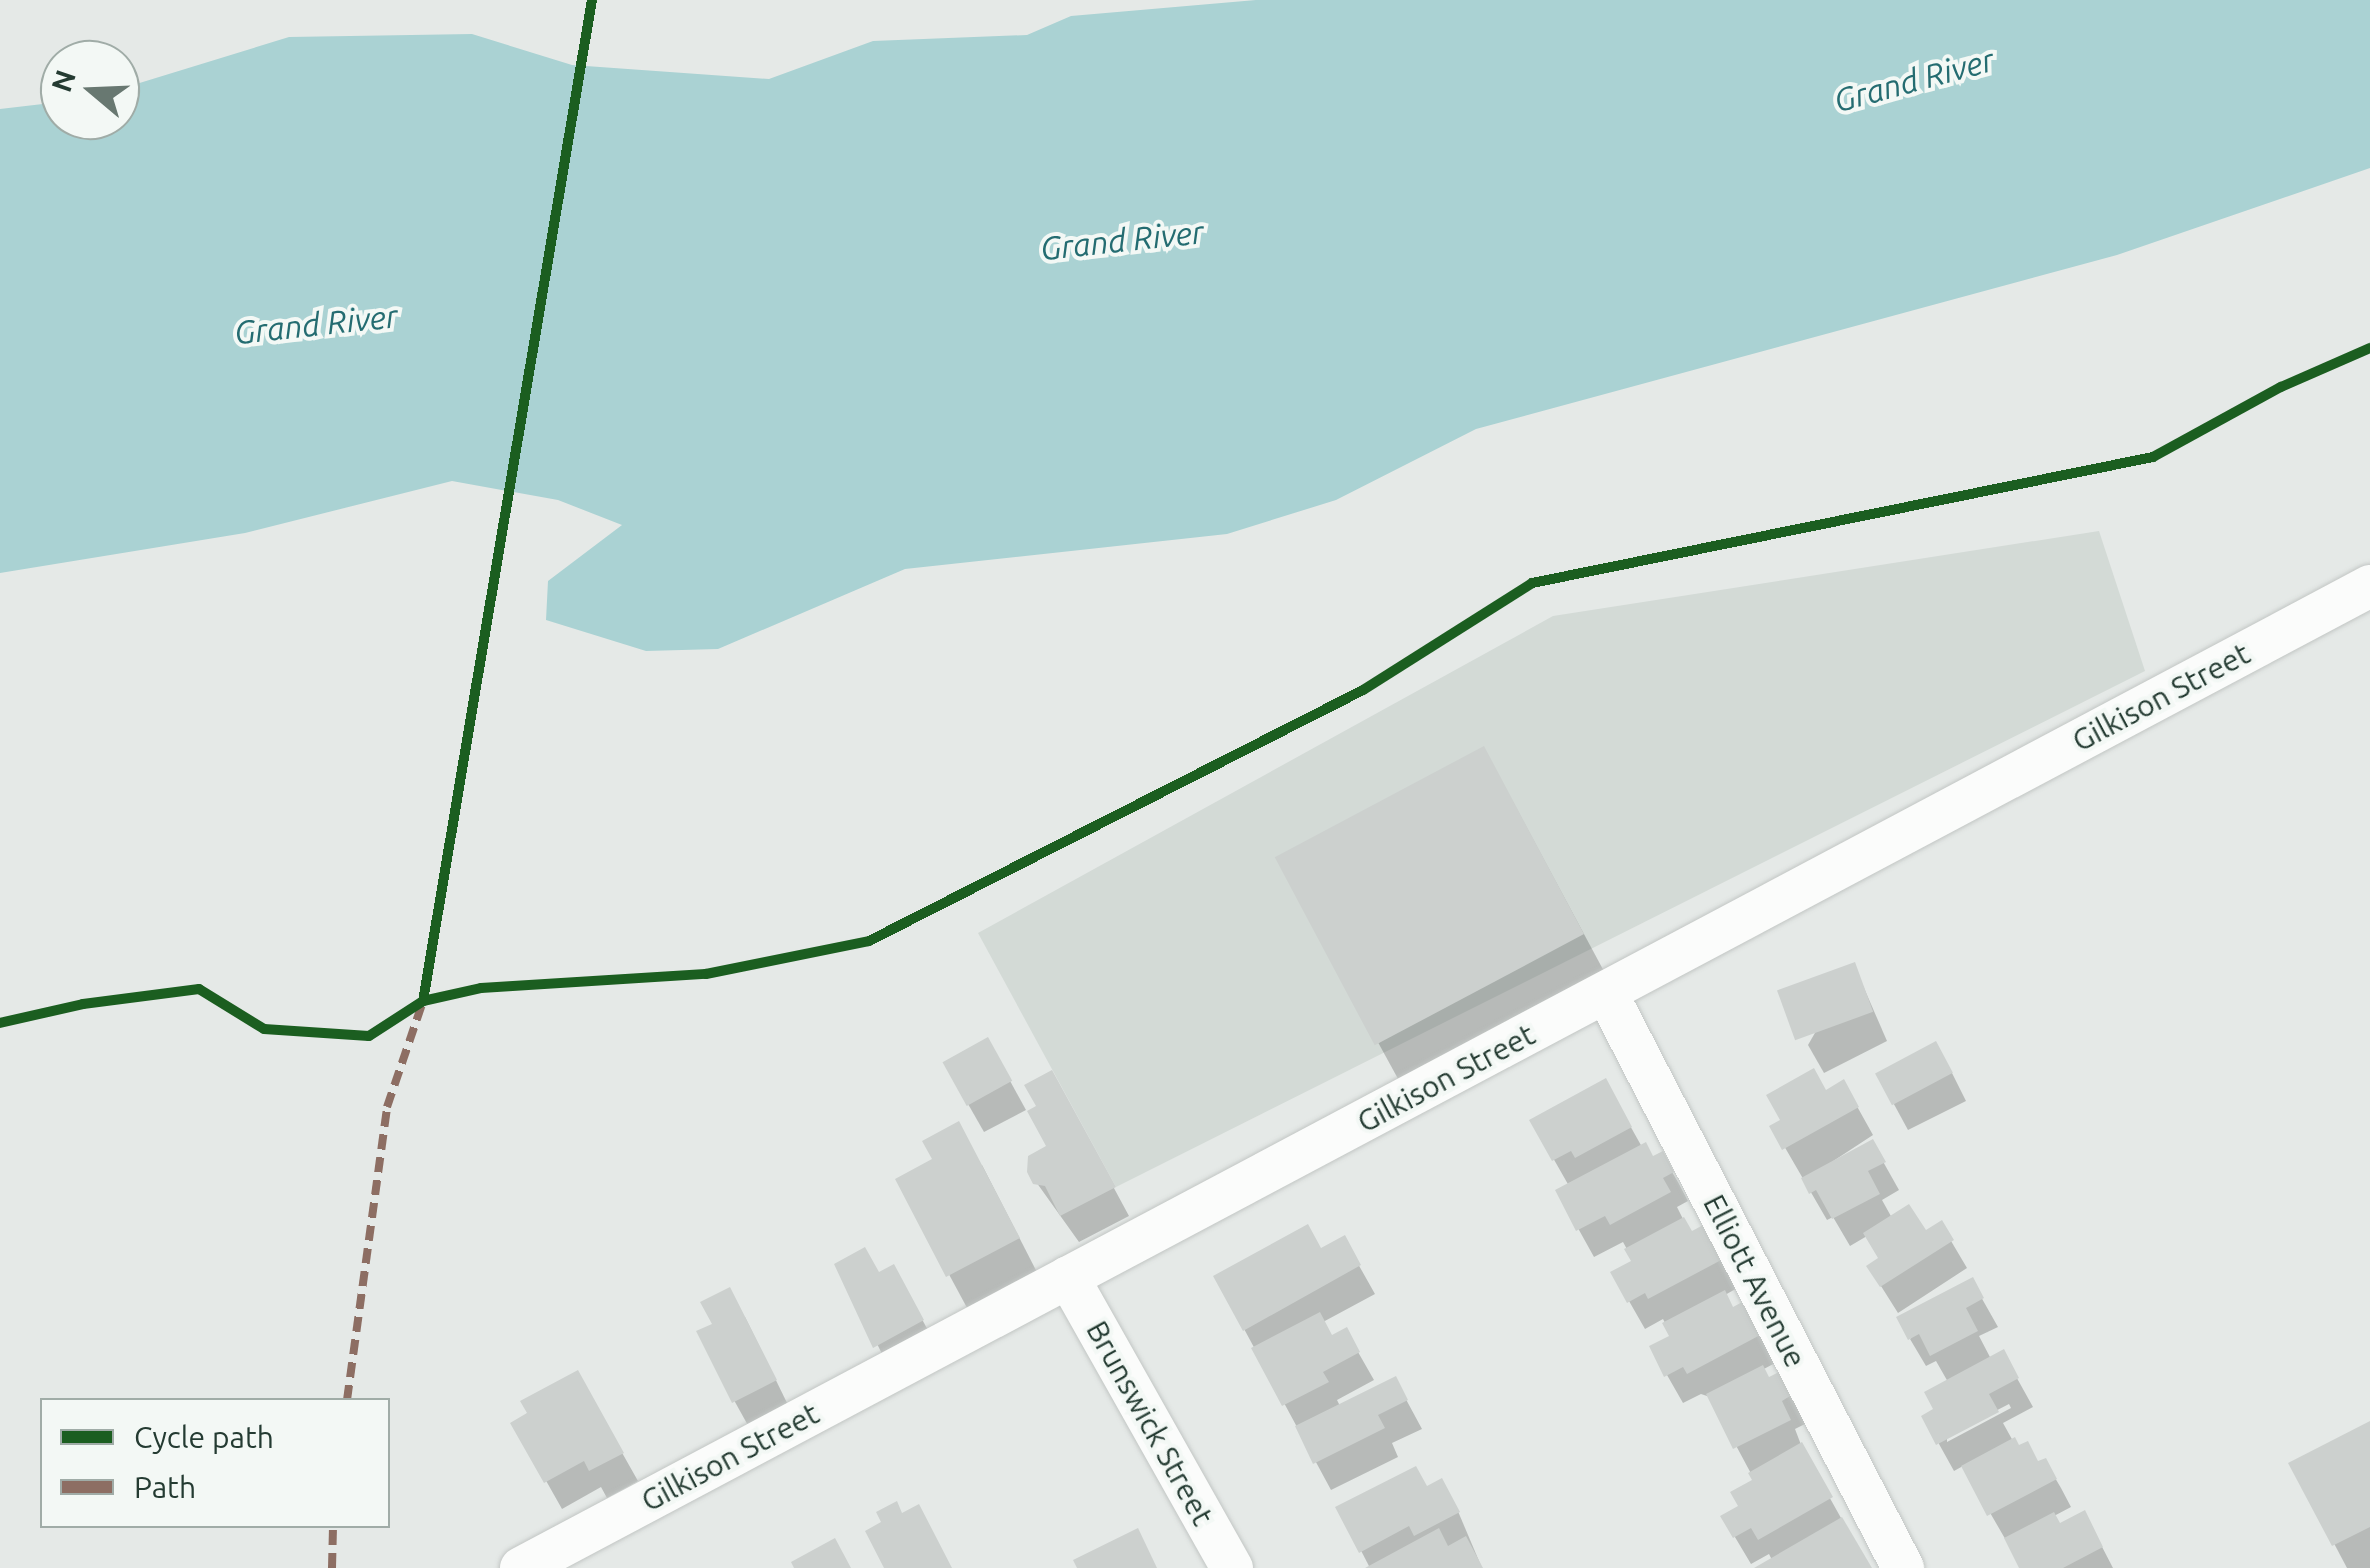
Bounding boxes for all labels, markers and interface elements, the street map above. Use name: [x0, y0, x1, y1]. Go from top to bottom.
north arrow: [40, 40, 140, 140]
water label: Grand River: [1830, 40, 1998, 120]
text: N: [45, 66, 81, 96]
water label: Grand River: [1038, 212, 1206, 268]
water label: Grand River: [232, 296, 400, 352]
street label: Gilkison Street: [2066, 635, 2256, 759]
street label: Gilkison Street: [1351, 1016, 1541, 1140]
street label: Elliott Avenue: [1696, 1189, 1814, 1373]
street label: Brunswick Street: [1079, 1315, 1221, 1531]
street label: Gilkison Street: [635, 1395, 825, 1519]
legend: [40, 1398, 390, 1528]
text: Cycle path: [134, 1420, 274, 1454]
text: Path: [134, 1470, 196, 1504]

